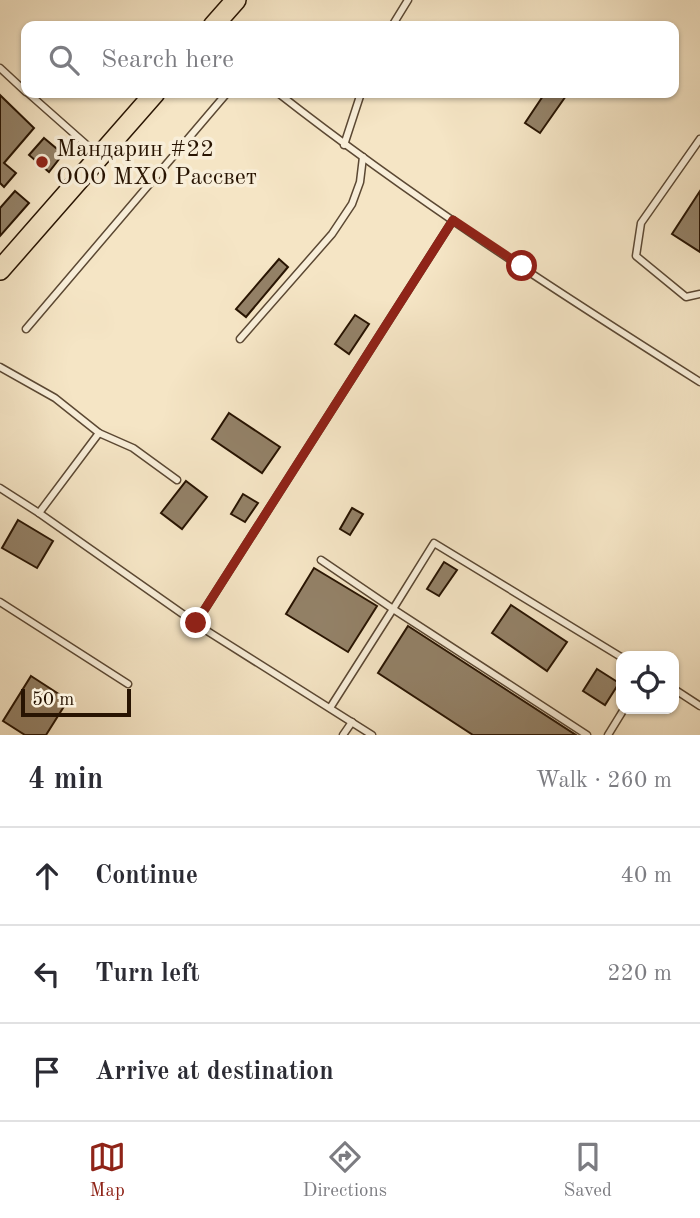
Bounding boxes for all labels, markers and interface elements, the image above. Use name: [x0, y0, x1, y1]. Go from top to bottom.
search box: [21, 21, 679, 98]
icon: search: [45, 41, 83, 79]
text: Search here: [101, 47, 234, 73]
place label: Мандарин #22 ООО МХО Рассвет: [56, 138, 257, 190]
marker: Мандарин #22 ООО МХО Рассвет: [34, 154, 50, 170]
route start: [506, 250, 537, 281]
route end: [180, 607, 211, 638]
map controls: [616, 651, 679, 714]
button: locate: [616, 651, 679, 714]
scale bar: [21, 686, 131, 718]
text: 50 m: [32, 691, 74, 710]
text: 4 min: [28, 765, 103, 795]
text: Walk · 260 m: [536, 769, 672, 792]
icon: ahead: [28, 857, 66, 895]
text: Continue: [95, 863, 198, 889]
text: 40 m: [621, 864, 672, 887]
icon: left: [28, 955, 66, 993]
text: Turn left: [95, 961, 200, 987]
text: 220 m: [607, 962, 672, 985]
icon: arrive: [28, 1053, 66, 1091]
text: Arrive at destination: [95, 1059, 334, 1085]
tab: Map: [88, 1138, 126, 1203]
tab: Directions: [303, 1138, 387, 1203]
tab: Saved: [563, 1138, 612, 1203]

